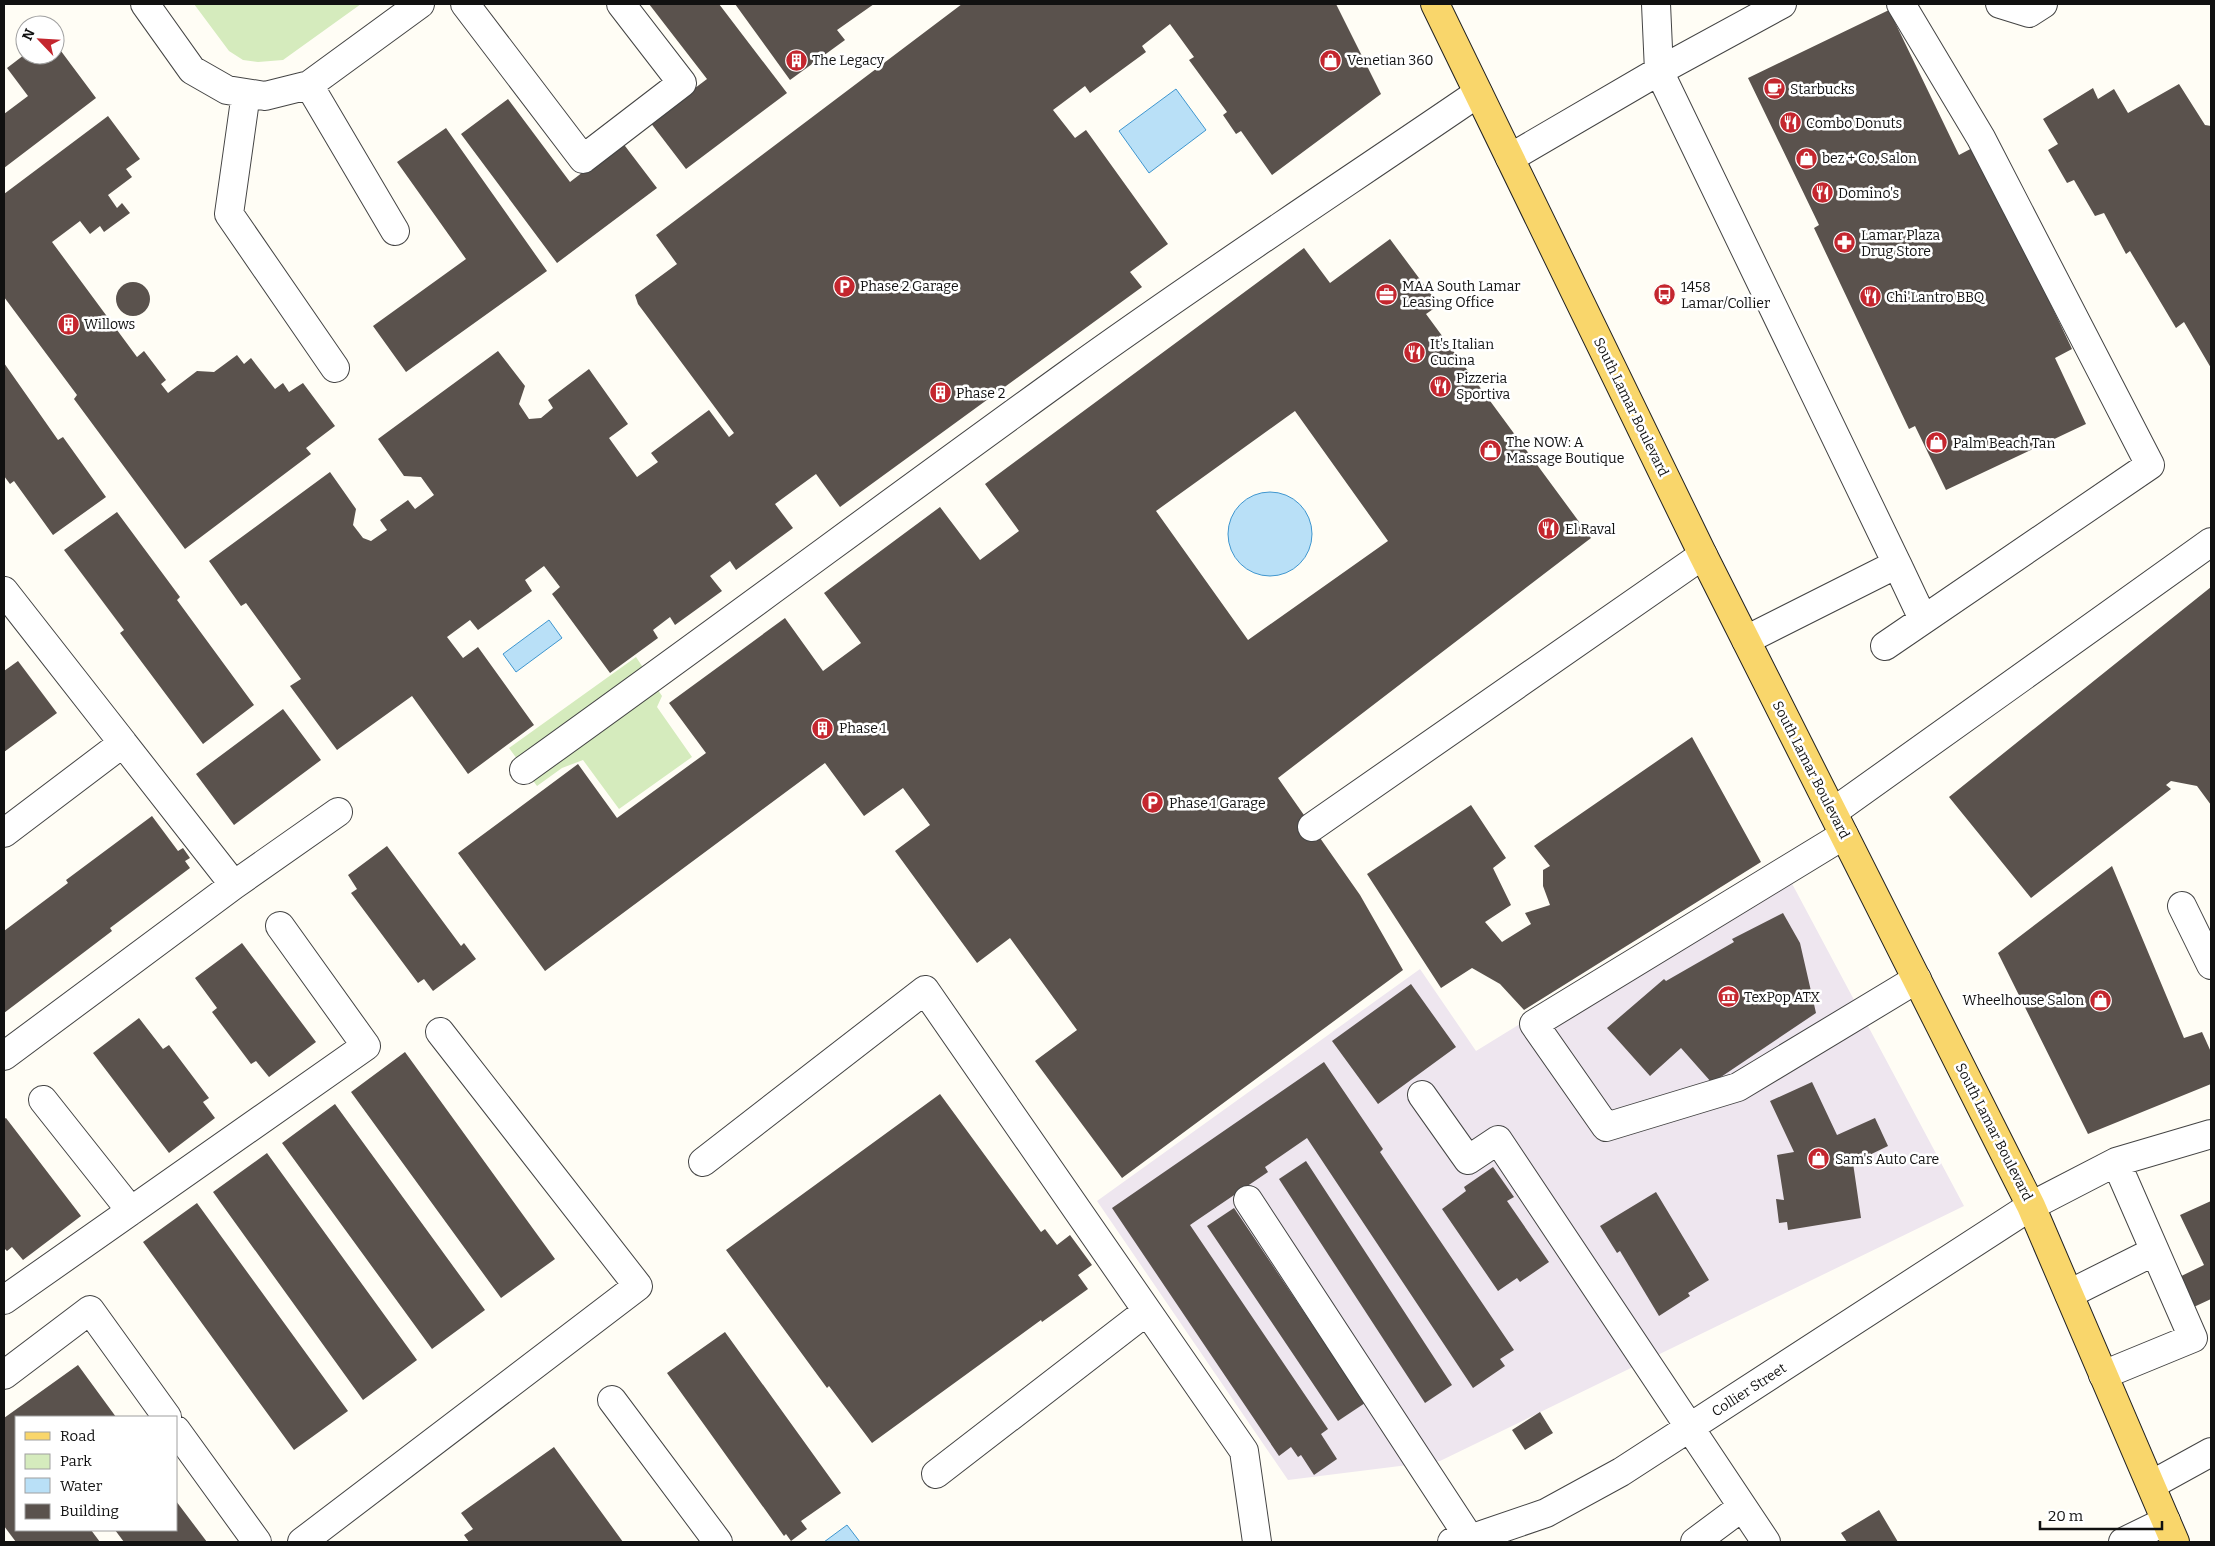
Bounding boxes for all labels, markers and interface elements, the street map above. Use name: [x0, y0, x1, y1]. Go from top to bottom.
north arrow: [15, 15, 65, 65]
text: N: [19, 26, 39, 43]
building icon: The Legacy: [784, 48, 808, 72]
shop icon: Venetian 360: [1319, 48, 1343, 72]
place label: The Legacy: [812, 52, 885, 69]
place label: Venetian 360: [1347, 52, 1433, 69]
cafe icon: Starbucks: [1762, 77, 1786, 101]
place label: Starbucks: [1790, 81, 1855, 98]
restaurant icon: Combo Donuts: [1778, 111, 1802, 135]
place label: Combo Donuts: [1806, 115, 1902, 132]
shop icon: bez + Co. Salon: [1794, 146, 1818, 170]
place label: bez + Co. Salon: [1822, 150, 1917, 167]
restaurant icon: Domino's: [1810, 181, 1834, 205]
place label: Domino's: [1838, 185, 1899, 202]
place label: Lamar Plaza Drug Store: [1861, 227, 1941, 260]
pharmacy icon: Lamar Plaza Drug Store: [1833, 231, 1857, 255]
parking icon: Phase 2 Garage: [832, 274, 856, 298]
place label: Phase 2 Garage: [860, 278, 959, 295]
place label: MAA South Lamar Leasing Office: [1402, 278, 1521, 311]
place label: 1458 Lamar/Collier: [1681, 279, 1770, 312]
office icon: MAA South Lamar Leasing Office: [1374, 282, 1398, 306]
bus stop icon: 1458 Lamar/Collier: [1653, 283, 1677, 307]
restaurant icon: Chi'Lantro BBQ: [1858, 285, 1882, 309]
place label: Chi'Lantro BBQ: [1886, 289, 1986, 306]
building icon: Willows: [56, 312, 80, 336]
place label: Willows: [84, 316, 135, 333]
street label: South Lamar Boulevard: [1590, 335, 1672, 479]
place label: It's Italian Cucina: [1430, 336, 1494, 369]
restaurant icon: It's Italian Cucina: [1402, 340, 1426, 364]
place label: Pizzeria Sportiva: [1456, 370, 1511, 403]
restaurant icon: Pizzeria Sportiva: [1428, 374, 1452, 398]
building icon: Phase 2: [928, 381, 952, 405]
place label: Phase 2: [956, 385, 1005, 402]
shop icon: Palm Beach Tan: [1925, 431, 1949, 455]
place label: The NOW: A Massage Boutique: [1506, 434, 1624, 467]
place label: Palm Beach Tan: [1953, 435, 2056, 452]
shop icon: The NOW: A Massage Boutique: [1478, 438, 1502, 462]
restaurant icon: El Raval: [1537, 517, 1561, 541]
place label: El Raval: [1565, 521, 1616, 538]
street label: South Lamar Boulevard: [1769, 698, 1853, 842]
building icon: Phase 1: [811, 716, 835, 740]
place label: Phase 1: [839, 720, 887, 737]
parking icon: Phase 1 Garage: [1141, 791, 1165, 815]
place label: Phase 1 Garage: [1169, 795, 1266, 812]
museum icon: TexPop ATX: [1716, 985, 1740, 1009]
shop icon: Wheelhouse Salon: [2088, 988, 2112, 1012]
place label: TexPop ATX: [1744, 989, 1820, 1006]
place label: Wheelhouse Salon: [1963, 992, 2084, 1009]
street label: South Lamar Boulevard: [1952, 1060, 2036, 1204]
shop icon: Sam's Auto Care: [1807, 1147, 1831, 1171]
place label: Sam's Auto Care: [1835, 1151, 1939, 1168]
street label: Collier Street: [1709, 1360, 1789, 1420]
legend: [15, 1416, 178, 1531]
text: Road: [60, 1427, 95, 1445]
text: Park: [60, 1452, 92, 1470]
text: Water: [60, 1477, 103, 1495]
scale bar: [2040, 1498, 2162, 1530]
text: Building: [60, 1502, 119, 1520]
text: 20 m: [2048, 1507, 2084, 1525]

